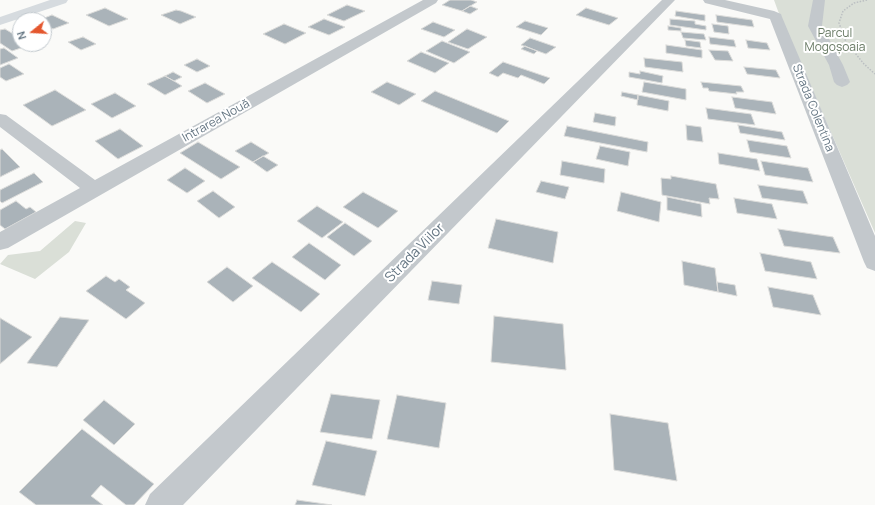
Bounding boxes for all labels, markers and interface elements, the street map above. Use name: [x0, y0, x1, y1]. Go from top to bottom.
north arrow: [12, 12, 52, 52]
park label: Parcul Mogoșoaia: [805, 27, 865, 55]
text: N: [13, 29, 29, 42]
street label: Strada Colentina: [789, 62, 837, 154]
street label: Intrarea Nouă: [180, 97, 252, 145]
street label: Strada Viilor: [382, 220, 448, 286]

